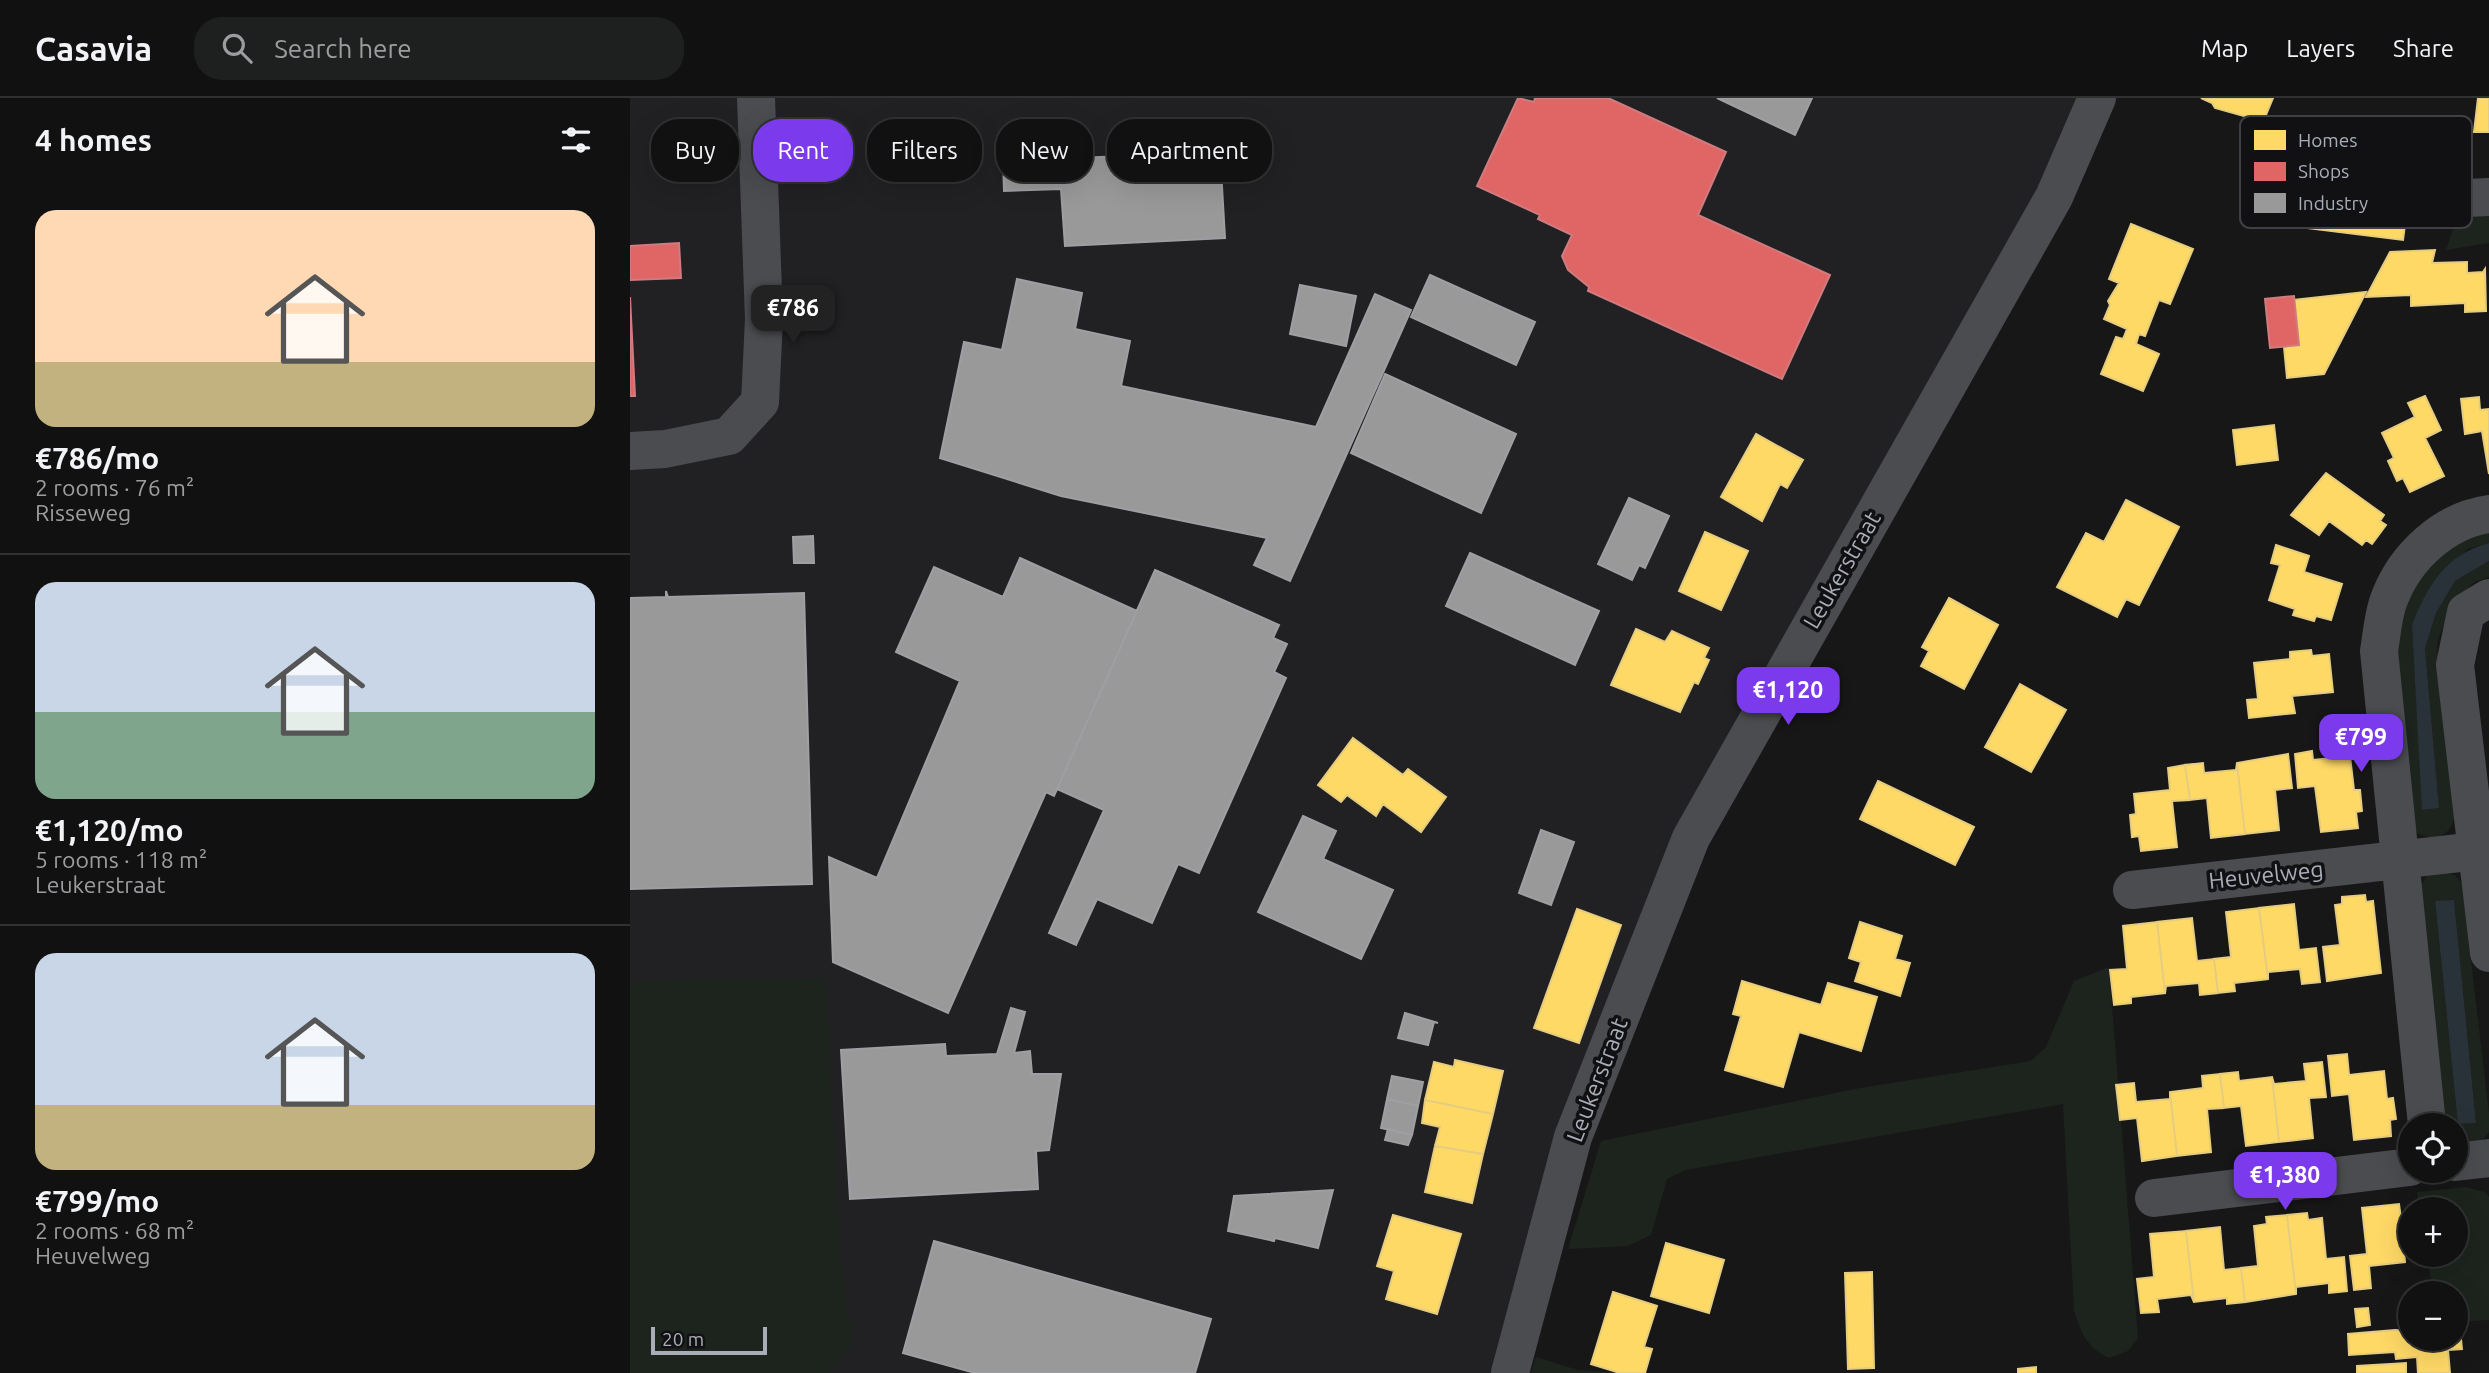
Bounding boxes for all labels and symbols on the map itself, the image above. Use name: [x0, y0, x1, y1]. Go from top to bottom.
legend: [2240, 116, 2472, 228]
text: Homes: [2298, 129, 2358, 151]
text: Shops: [2298, 160, 2349, 182]
text: Industry: [2298, 192, 2368, 214]
pin: €786: [752, 286, 834, 345]
street label: Leukerstraat: [1798, 507, 1885, 633]
pin: €1,120: [1731, 668, 1845, 727]
pin: €799: [2320, 714, 2402, 774]
street label: Heuvelweg: [2207, 856, 2325, 893]
street label: Leukerstraat: [1561, 1014, 1632, 1145]
pin: €1,380: [2228, 1152, 2342, 1212]
scale bar: [651, 1324, 766, 1356]

